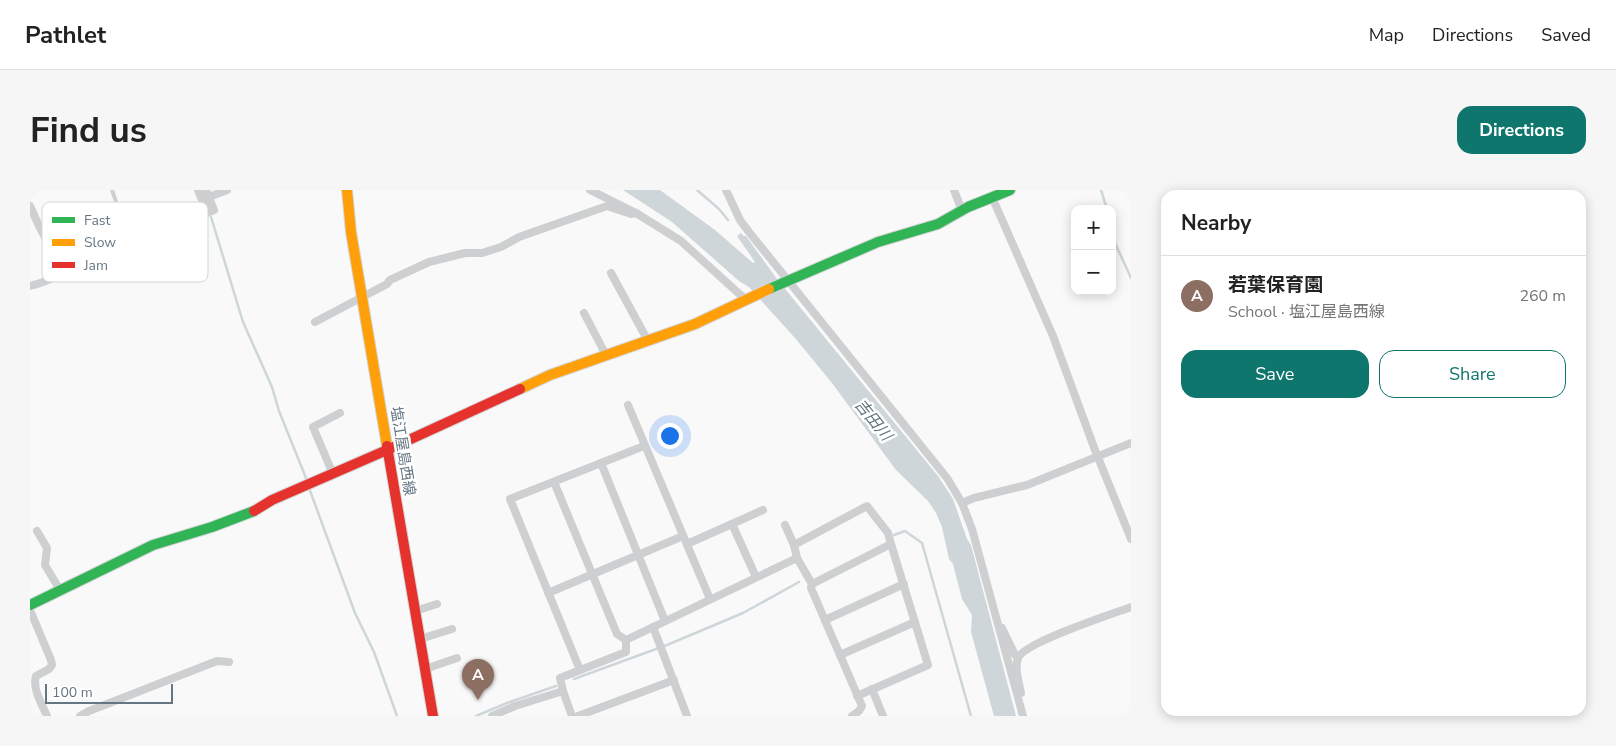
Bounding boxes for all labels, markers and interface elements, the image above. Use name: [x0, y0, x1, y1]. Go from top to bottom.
text: Pathlet: [25, 19, 106, 51]
text: Map: [1369, 23, 1404, 47]
text: Directions: [1432, 23, 1513, 47]
text: Saved: [1541, 23, 1591, 47]
button: Directions: [1457, 106, 1586, 154]
text: Find us: [30, 107, 147, 154]
legend: [42, 202, 208, 282]
map controls: [1071, 205, 1116, 295]
button: +: [1071, 205, 1116, 250]
text: Nearby: [1181, 209, 1251, 237]
text: Fast: [84, 211, 110, 230]
text: Slow: [84, 233, 116, 252]
button: −: [1071, 250, 1116, 295]
text: Jam: [83, 256, 108, 275]
text: 若葉保育園: [1228, 272, 1323, 298]
text: A: [1191, 285, 1203, 307]
text: 260 m: [1519, 285, 1566, 307]
text: School · 塩江屋島西線: [1228, 301, 1385, 323]
button: Save: [1181, 350, 1369, 398]
button: Share: [1379, 350, 1566, 398]
water label: 吉田川: [849, 394, 898, 447]
street label: 塩江屋島西線: [386, 405, 420, 497]
your location: [657, 423, 683, 449]
pin: A: [462, 659, 494, 700]
scale bar: [45, 681, 172, 704]
text: 100 m: [52, 683, 93, 702]

